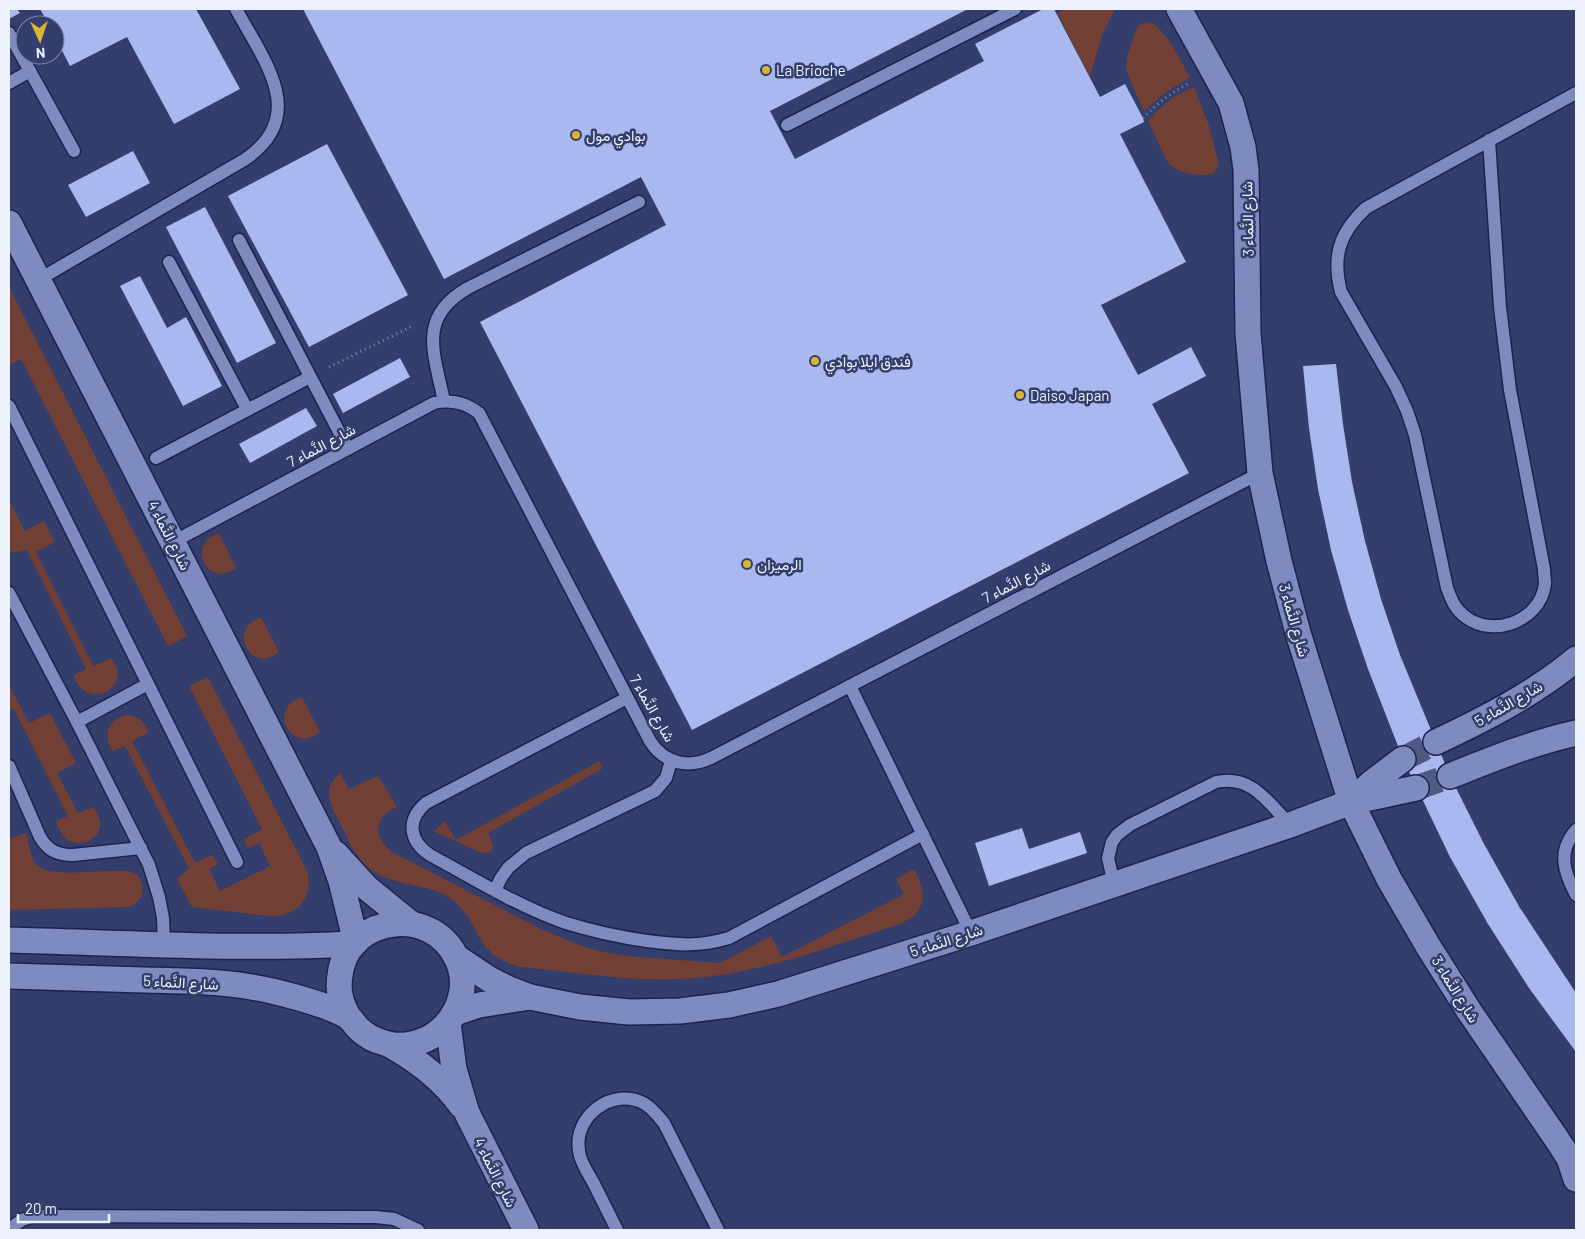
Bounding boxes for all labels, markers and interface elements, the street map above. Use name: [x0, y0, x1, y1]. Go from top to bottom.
north arrow: [15, 15, 65, 65]
text: N: [36, 45, 46, 62]
place label: La Brioche: [776, 61, 846, 79]
marker: La Brioche: [760, 64, 772, 76]
place label: بوادي مول: [586, 126, 646, 149]
marker: بوادي مول: [570, 129, 582, 141]
street label: شارع النَّماء 3: [1237, 181, 1260, 257]
place label: فندق ايلا بوادي: [825, 352, 911, 375]
marker: فندق ايلا بوادي: [809, 355, 821, 367]
place label: Daiso Japan: [1030, 386, 1109, 404]
marker: Daiso Japan: [1014, 389, 1026, 401]
street label: شارع النَّماء 7: [284, 419, 360, 473]
street label: شارع النَّماء 4: [142, 497, 195, 574]
place label: الرميزان: [757, 555, 802, 574]
street label: شارع النَّماء 7: [979, 555, 1055, 609]
marker: الرميزان: [741, 558, 753, 570]
street label: شارع النَّماء 3: [1273, 581, 1314, 660]
street label: شارع النَّماء 7: [624, 671, 680, 747]
street label: شارع النَّماء 5: [1471, 676, 1547, 732]
street label: شارع النَّماء 5: [907, 920, 986, 963]
street label: شارع النَّماء 3: [1426, 952, 1484, 1027]
street label: شارع النَّماء 5: [143, 971, 219, 996]
street label: شارع النَّماء 4: [468, 1134, 521, 1211]
scale bar: [18, 1192, 109, 1224]
text: 20 m: [25, 1199, 57, 1217]

